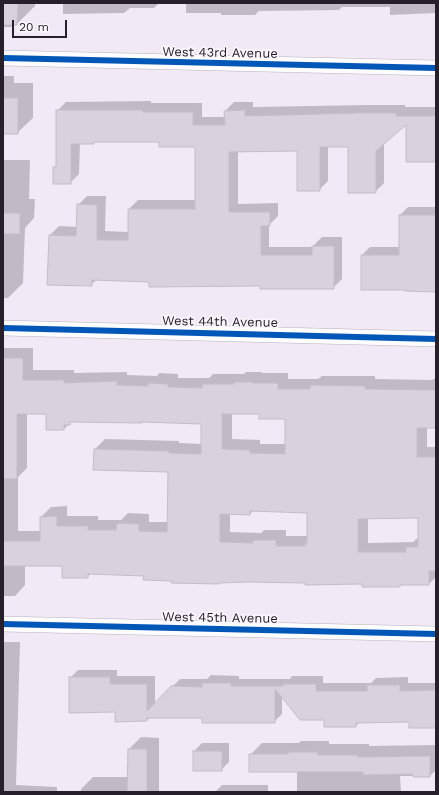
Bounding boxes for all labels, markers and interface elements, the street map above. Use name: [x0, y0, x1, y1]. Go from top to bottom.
scale bar: [14, 12, 69, 38]
text: 20 m: [19, 20, 49, 34]
street label: West 43rd Avenue: [162, 44, 278, 62]
street label: West 44th Avenue: [162, 313, 278, 331]
street label: West 45th Avenue: [162, 609, 278, 627]

